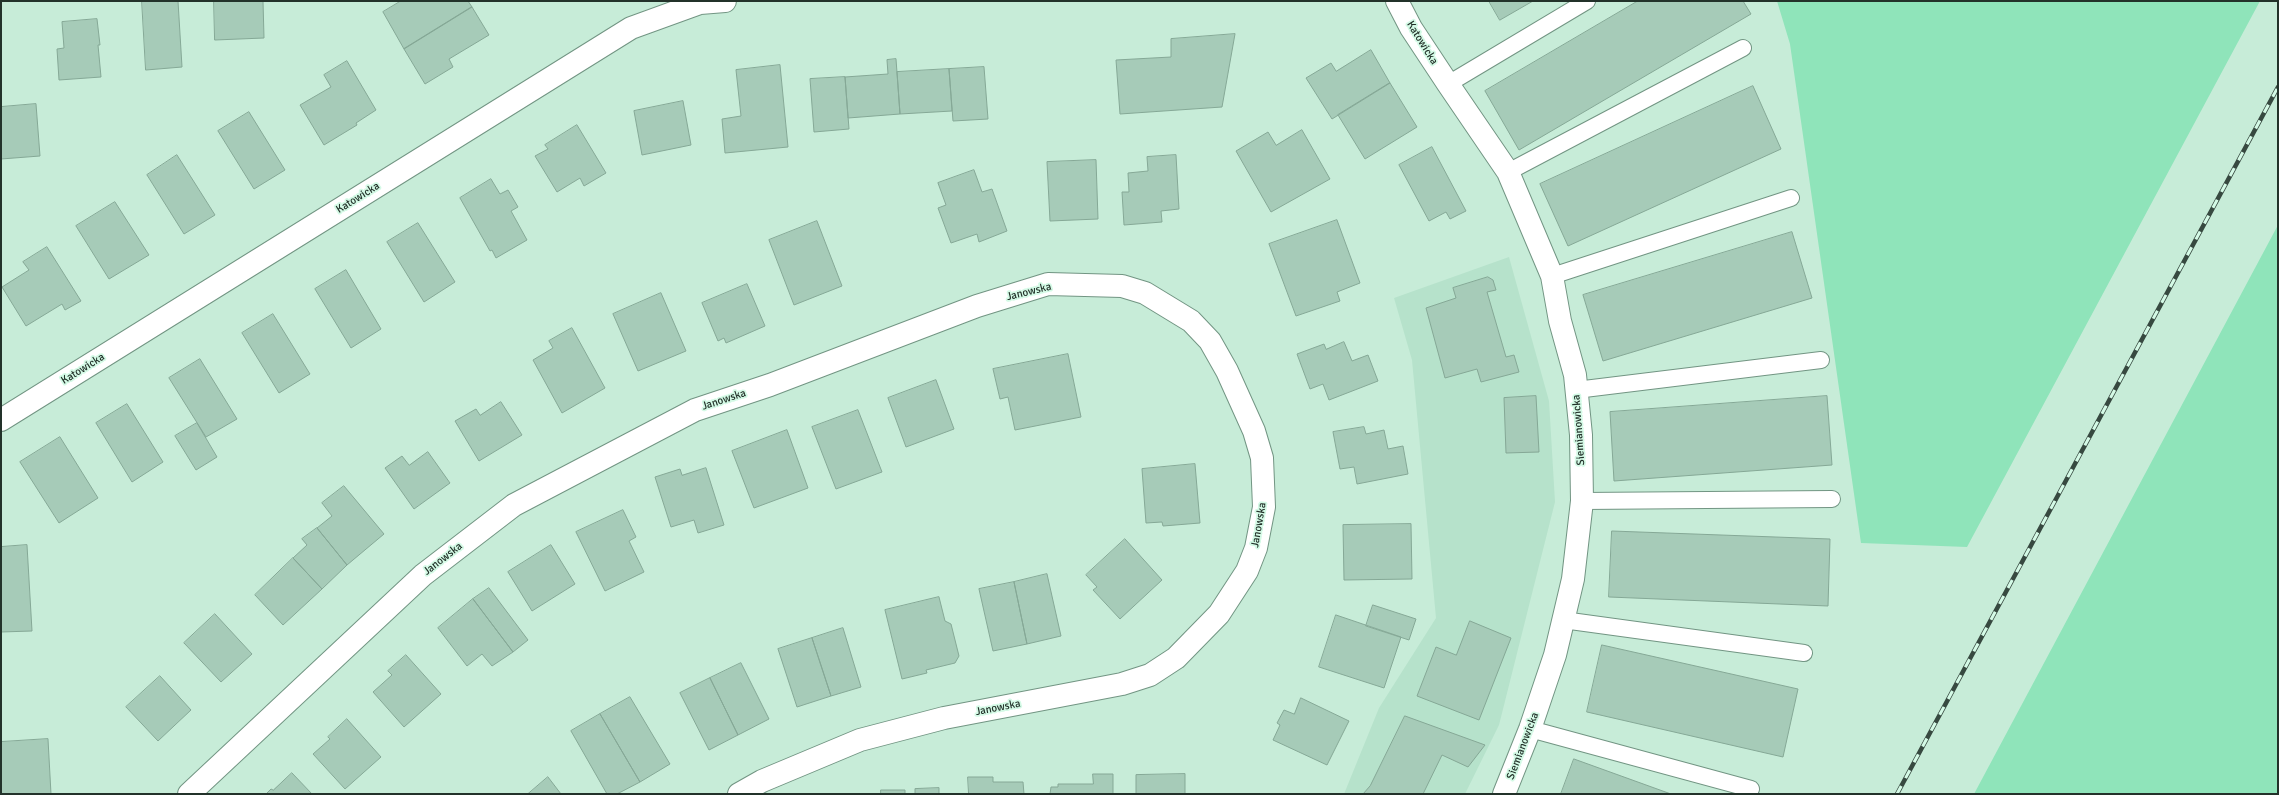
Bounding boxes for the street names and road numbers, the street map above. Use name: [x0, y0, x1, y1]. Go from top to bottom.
street label: Katowicka: [1403, 19, 1441, 67]
street label: Katowicka: [334, 179, 382, 217]
street label: Janowska: [1005, 280, 1053, 304]
street label: Katowicka: [59, 350, 107, 388]
street label: Janowska: [700, 387, 748, 413]
street label: Siemianowicka: [1570, 394, 1588, 466]
street label: Janowska: [1249, 501, 1269, 549]
street label: Janowska: [421, 540, 465, 578]
street label: Janowska: [974, 697, 1022, 719]
street label: Siemianowicka: [1504, 711, 1542, 781]

